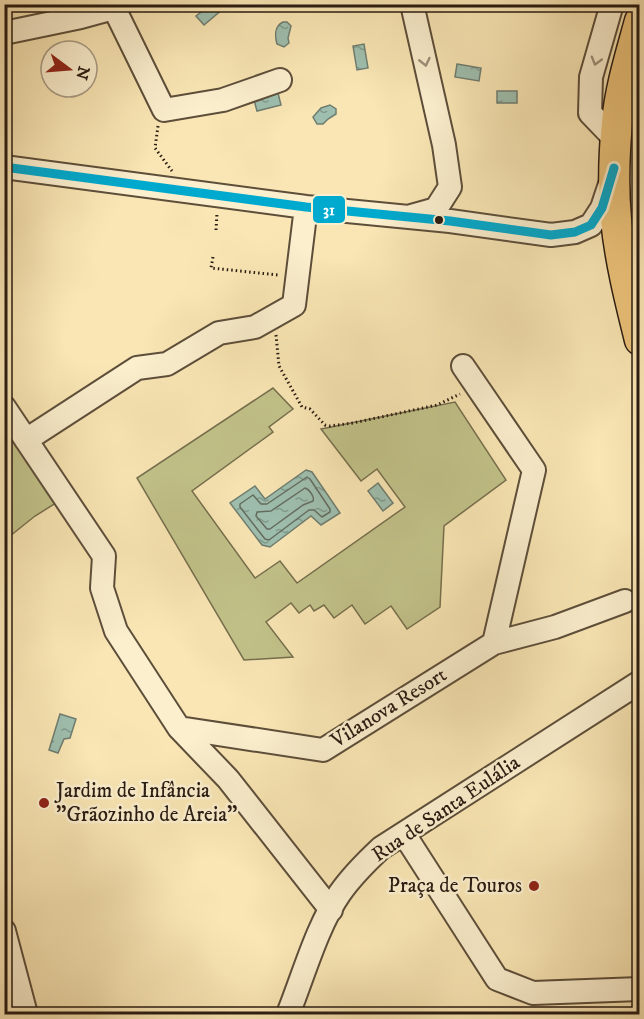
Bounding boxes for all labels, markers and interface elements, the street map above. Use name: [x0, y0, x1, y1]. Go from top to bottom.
north arrow: [39, 39, 99, 99]
one-way arrow: [591, 55, 603, 66]
one-way arrow: [418, 56, 431, 66]
text: N: [71, 64, 94, 82]
line badge: 31: [312, 195, 346, 224]
text: 31: [323, 200, 335, 220]
unlabelled marker: [433, 214, 445, 226]
street label: Vilanova Resort: [325, 662, 452, 754]
street label: Rua de Santa Eulália: [367, 750, 525, 868]
place label: Jardim de Infância "Grãozinho de Areia": [54, 778, 237, 828]
marker: Jardim de Infância "Grãozinho de Areia": [37, 796, 51, 810]
place label: Praça de Touros: [388, 873, 522, 899]
marker: Praça de Touros: [527, 879, 541, 893]

